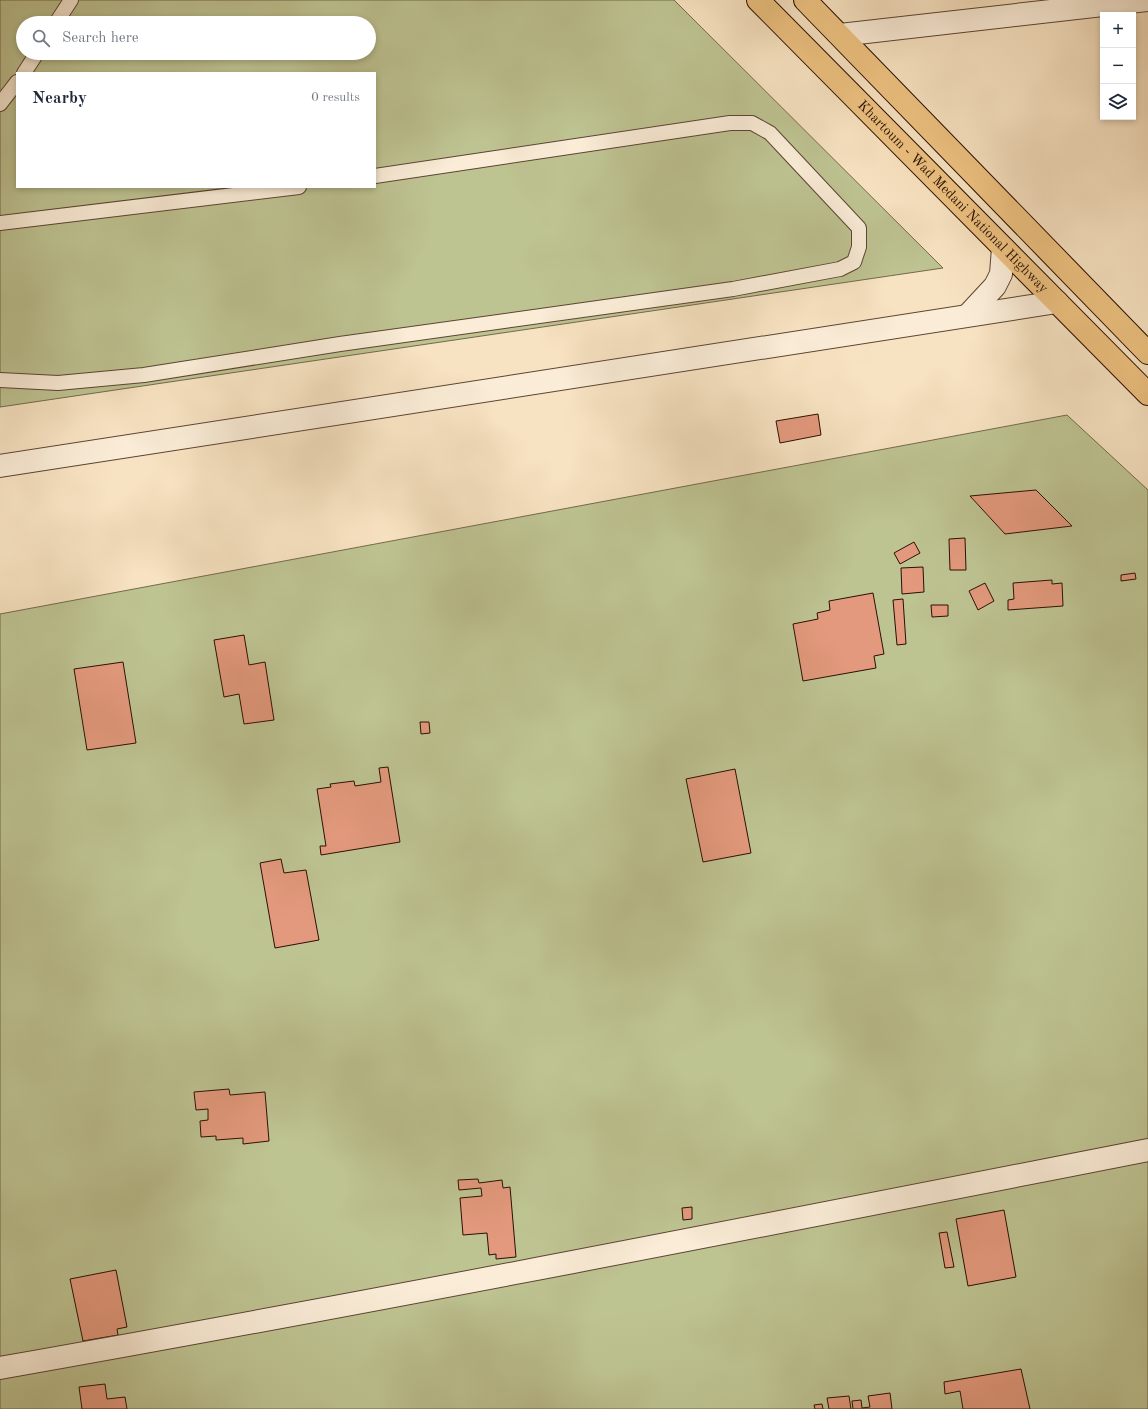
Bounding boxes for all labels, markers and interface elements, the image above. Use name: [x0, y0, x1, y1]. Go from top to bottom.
map controls: [1100, 12, 1136, 120]
button: +: [1100, 12, 1136, 48]
search box: [16, 16, 376, 60]
icon: search: [30, 27, 52, 49]
text: Search here: [62, 31, 139, 46]
button: −: [1100, 48, 1136, 84]
button: layers: [1100, 84, 1136, 120]
text: Nearby: [32, 90, 87, 107]
text: 0 results: [311, 91, 360, 104]
street label: Khartoum - Wad Medani National Highway: [855, 98, 1051, 296]

